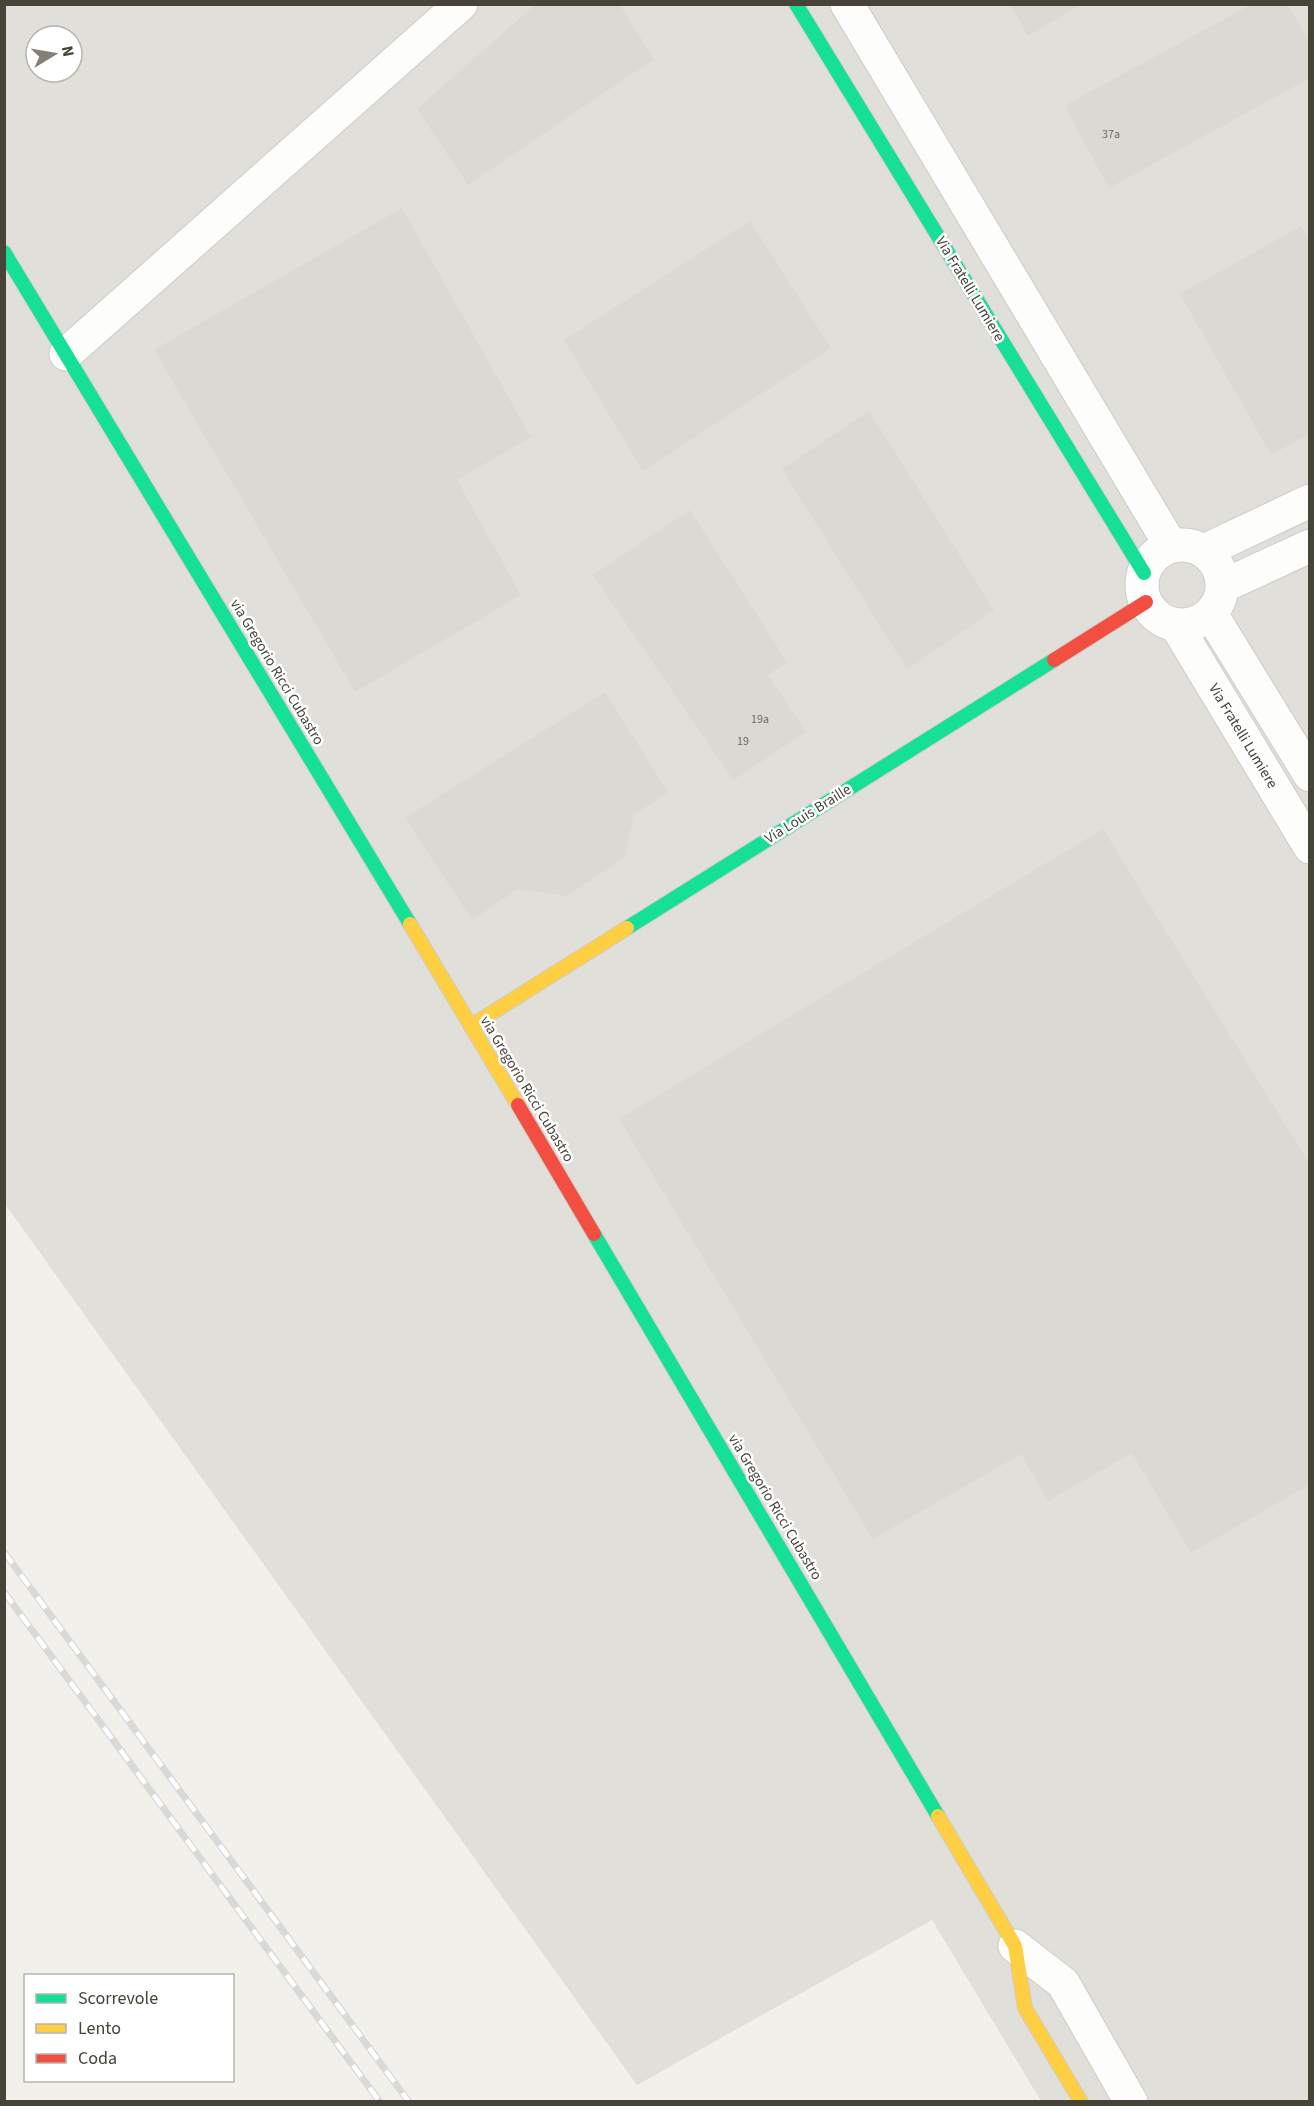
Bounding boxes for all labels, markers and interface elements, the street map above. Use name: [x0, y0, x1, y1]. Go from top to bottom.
north arrow: [24, 24, 84, 84]
text: N: [56, 44, 80, 59]
house number: 37a: [1102, 126, 1120, 143]
street label: Via Fratelli Lumiere: [930, 232, 1010, 346]
street label: via Gregorio Ricci Cubastro: [225, 595, 329, 749]
street label: Via Fratelli Lumiere: [1203, 679, 1283, 793]
house number: 19a: [751, 711, 769, 728]
house number: 19: [737, 733, 749, 750]
street label: Via Louis Braille: [761, 779, 855, 849]
street label: via Gregorio Ricci Cubastro: [475, 1012, 579, 1166]
street label: via Gregorio Ricci Cubastro: [723, 1430, 827, 1584]
legend: [24, 1974, 234, 2082]
text: Scorrevole: [78, 1986, 158, 2011]
text: Lento: [78, 2016, 121, 2041]
text: Coda: [78, 2046, 117, 2071]

